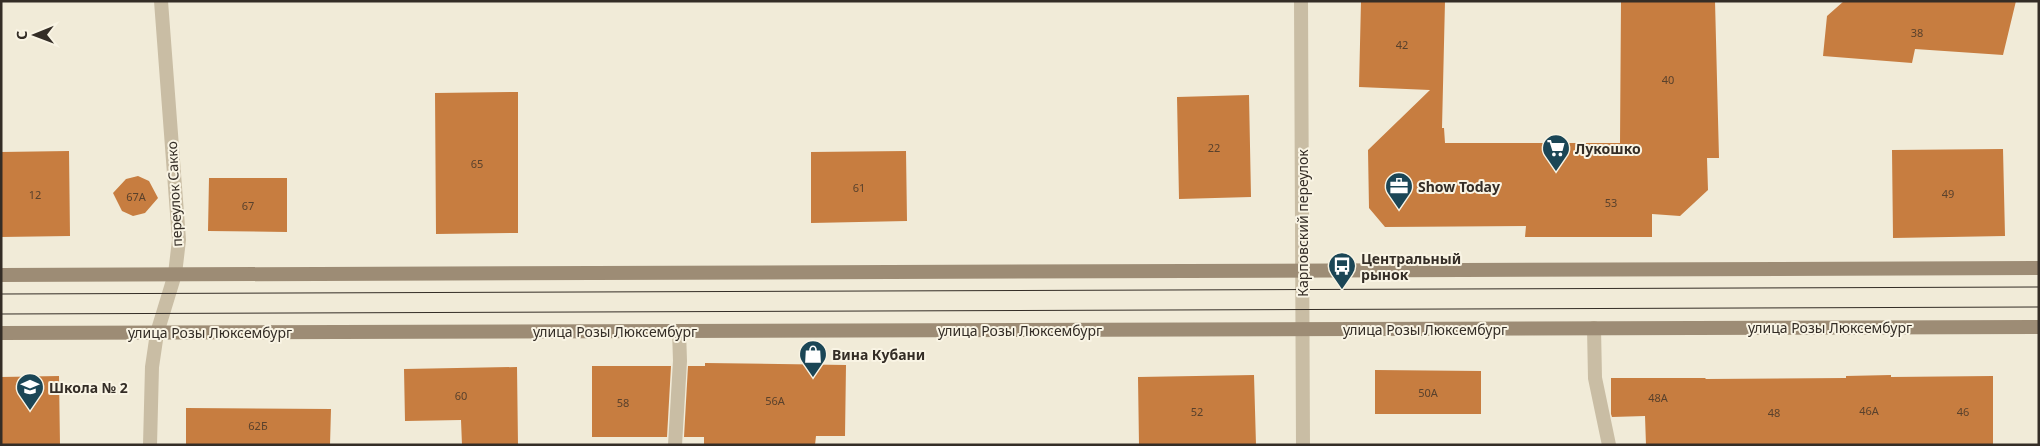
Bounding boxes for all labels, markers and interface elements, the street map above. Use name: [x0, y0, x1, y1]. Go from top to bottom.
north arrow: [10, 10, 60, 60]
house number: 38: [1911, 25, 1923, 40]
text: С: [12, 31, 31, 40]
house number: 42: [1396, 37, 1408, 52]
house number: 40: [1662, 72, 1674, 87]
supermarket icon: Лукошко: [1541, 133, 1571, 172]
place label: Лукошко: [1575, 139, 1641, 158]
house number: 22: [1208, 140, 1220, 155]
street label: переулок Сакко: [162, 141, 186, 247]
street label: Карповский переулок: [1293, 149, 1312, 297]
house number: 65: [471, 156, 483, 171]
office icon: Show Today: [1384, 171, 1414, 210]
place label: Show Today: [1418, 177, 1500, 196]
house number: 61: [853, 180, 865, 195]
house number: 49: [1942, 186, 1954, 201]
house number: 12: [29, 187, 41, 202]
house number: 67А: [126, 189, 147, 204]
house number: 53: [1605, 195, 1617, 210]
house number: 67: [242, 198, 254, 213]
place label: Центральный рынок: [1361, 249, 1461, 284]
bus stop icon: Центральный рынок: [1327, 251, 1357, 290]
street label: улица Розы Люксембург: [1748, 318, 1912, 337]
street label: улица Розы Люксембург: [1343, 320, 1507, 339]
street label: улица Розы Люксембург: [938, 321, 1102, 340]
street label: улица Розы Люксембург: [533, 322, 697, 341]
street label: улица Розы Люксембург: [128, 323, 292, 342]
shop icon: Вина Кубани: [798, 339, 828, 378]
place label: Вина Кубани: [832, 345, 925, 364]
school or university icon: Школа № 2: [15, 372, 45, 411]
place label: Школа № 2: [49, 378, 128, 397]
house number: 50А: [1418, 385, 1439, 400]
house number: 60: [455, 388, 467, 403]
house number: 48А: [1648, 390, 1669, 405]
house number: 56А: [765, 393, 786, 408]
house number: 58: [617, 395, 629, 410]
house number: 46А: [1859, 403, 1880, 418]
house number: 52: [1191, 404, 1203, 419]
house number: 46: [1957, 404, 1969, 419]
house number: 48: [1768, 405, 1780, 420]
house number: 62Б: [248, 418, 268, 433]

